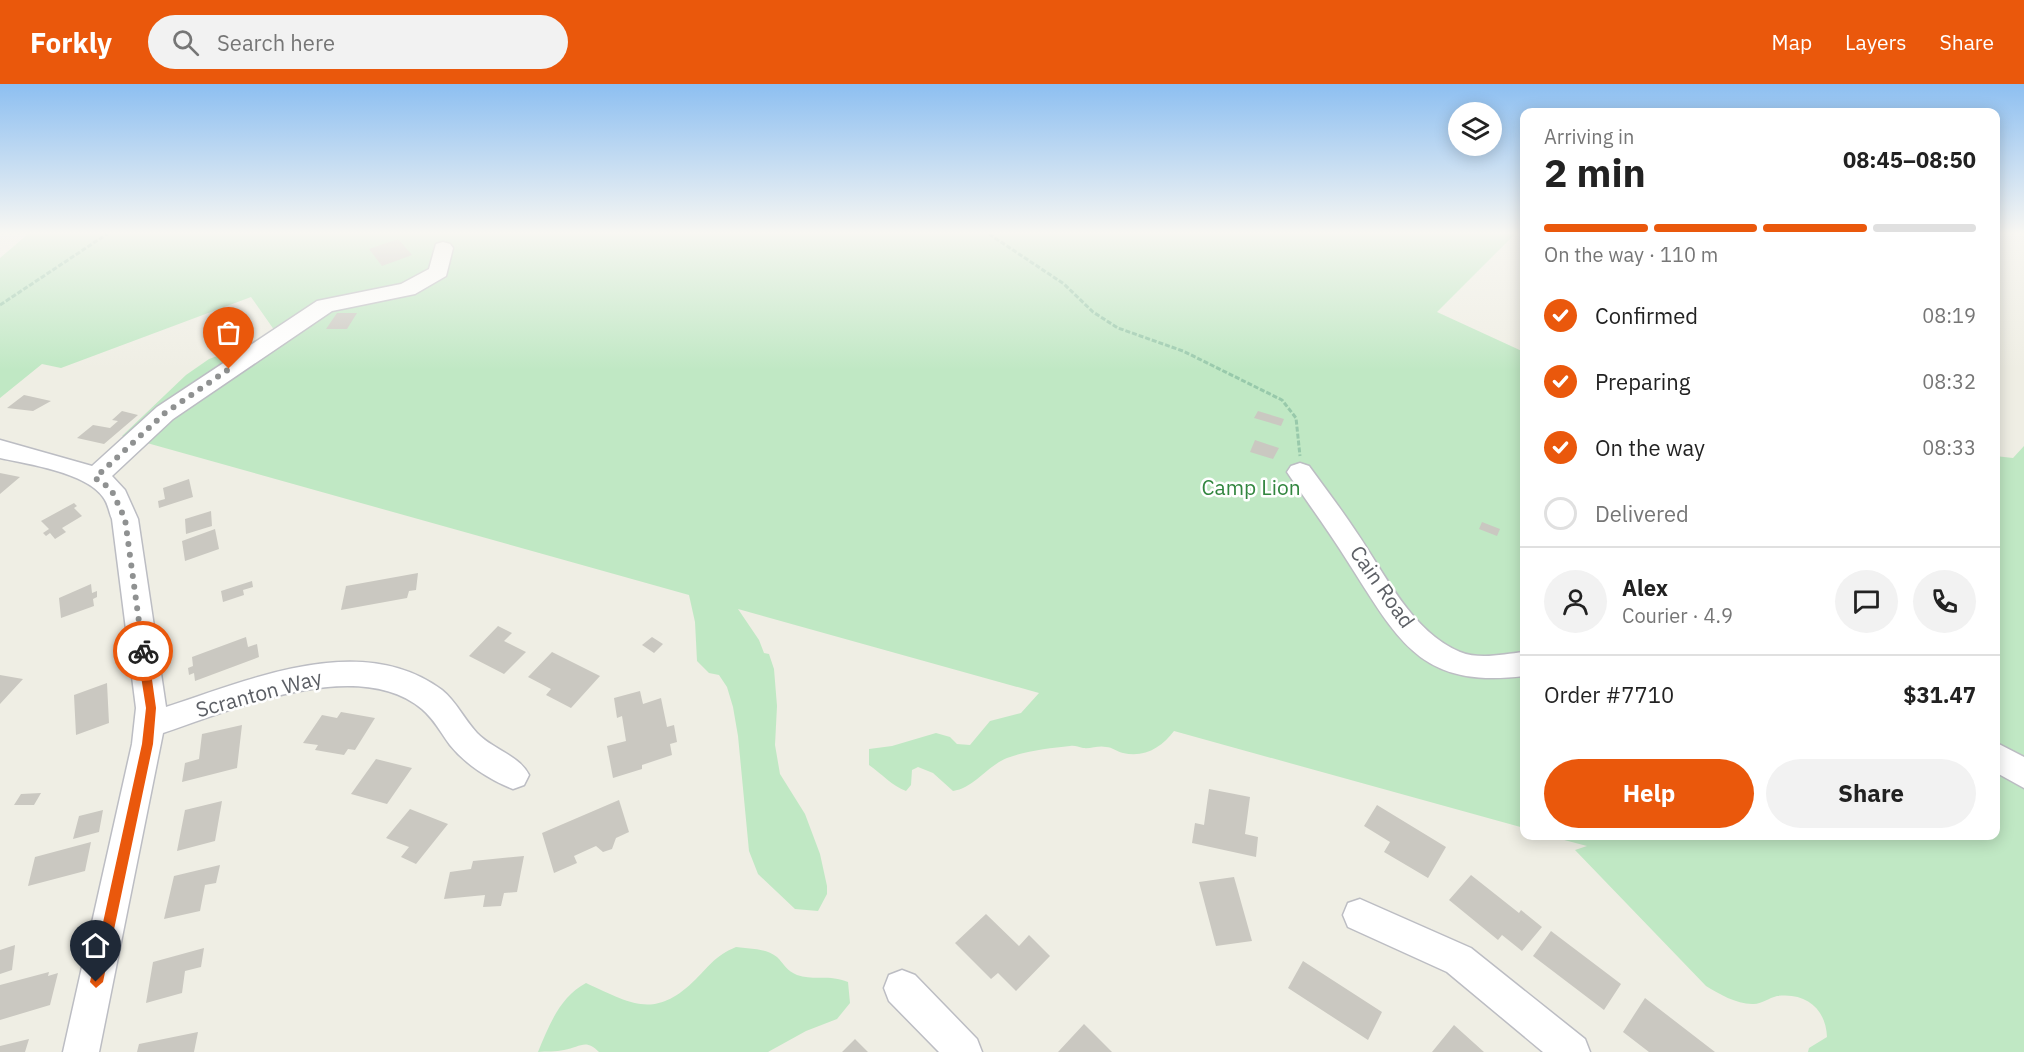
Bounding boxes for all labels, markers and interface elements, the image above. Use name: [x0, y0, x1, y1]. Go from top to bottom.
search box: [148, 15, 568, 69]
text: Forkly: [30, 24, 112, 61]
icon: search: [169, 26, 202, 59]
text: Search here: [217, 28, 335, 57]
text: Map: [1772, 28, 1812, 56]
text: Layers: [1845, 28, 1907, 56]
text: Share: [1940, 28, 1994, 56]
map controls: [1448, 102, 1502, 156]
button: layers: [1448, 102, 1502, 156]
text: Arriving in: [1544, 123, 1634, 150]
text: 08:45–08:50: [1843, 145, 1976, 174]
text: 2 min: [1544, 147, 1646, 198]
text: On the way · 110 m: [1544, 241, 1718, 268]
icon: check: [1544, 299, 1577, 332]
text: Confirmed: [1595, 301, 1698, 330]
text: 08:19: [1922, 302, 1976, 329]
pin: [203, 307, 254, 369]
icon: bag: [212, 316, 245, 349]
icon: check: [1544, 365, 1577, 398]
text: Preparing: [1595, 367, 1690, 396]
text: 08:32: [1922, 368, 1976, 395]
icon: check: [1544, 431, 1577, 464]
text: On the way: [1595, 433, 1705, 462]
text: 08:33: [1922, 434, 1976, 461]
park label: Camp Lion: [1201, 473, 1301, 501]
text: Delivered: [1595, 499, 1689, 528]
street label: Cain Road: [1344, 540, 1421, 633]
button: person: [1544, 570, 1607, 633]
button: chat: [1835, 570, 1898, 633]
button: phone: [1913, 570, 1976, 633]
text: Alex: [1622, 573, 1668, 602]
text: Courier · 4.9: [1622, 602, 1733, 629]
courier: [113, 621, 173, 681]
icon: bike: [127, 635, 160, 668]
street label: Scranton Way: [193, 663, 325, 723]
text: Order #7710: [1544, 680, 1674, 709]
text: $31.47: [1903, 680, 1976, 709]
button: Help: [1544, 759, 1754, 828]
button: Share: [1766, 759, 1976, 828]
pin: [70, 920, 121, 982]
icon: home: [79, 929, 112, 962]

